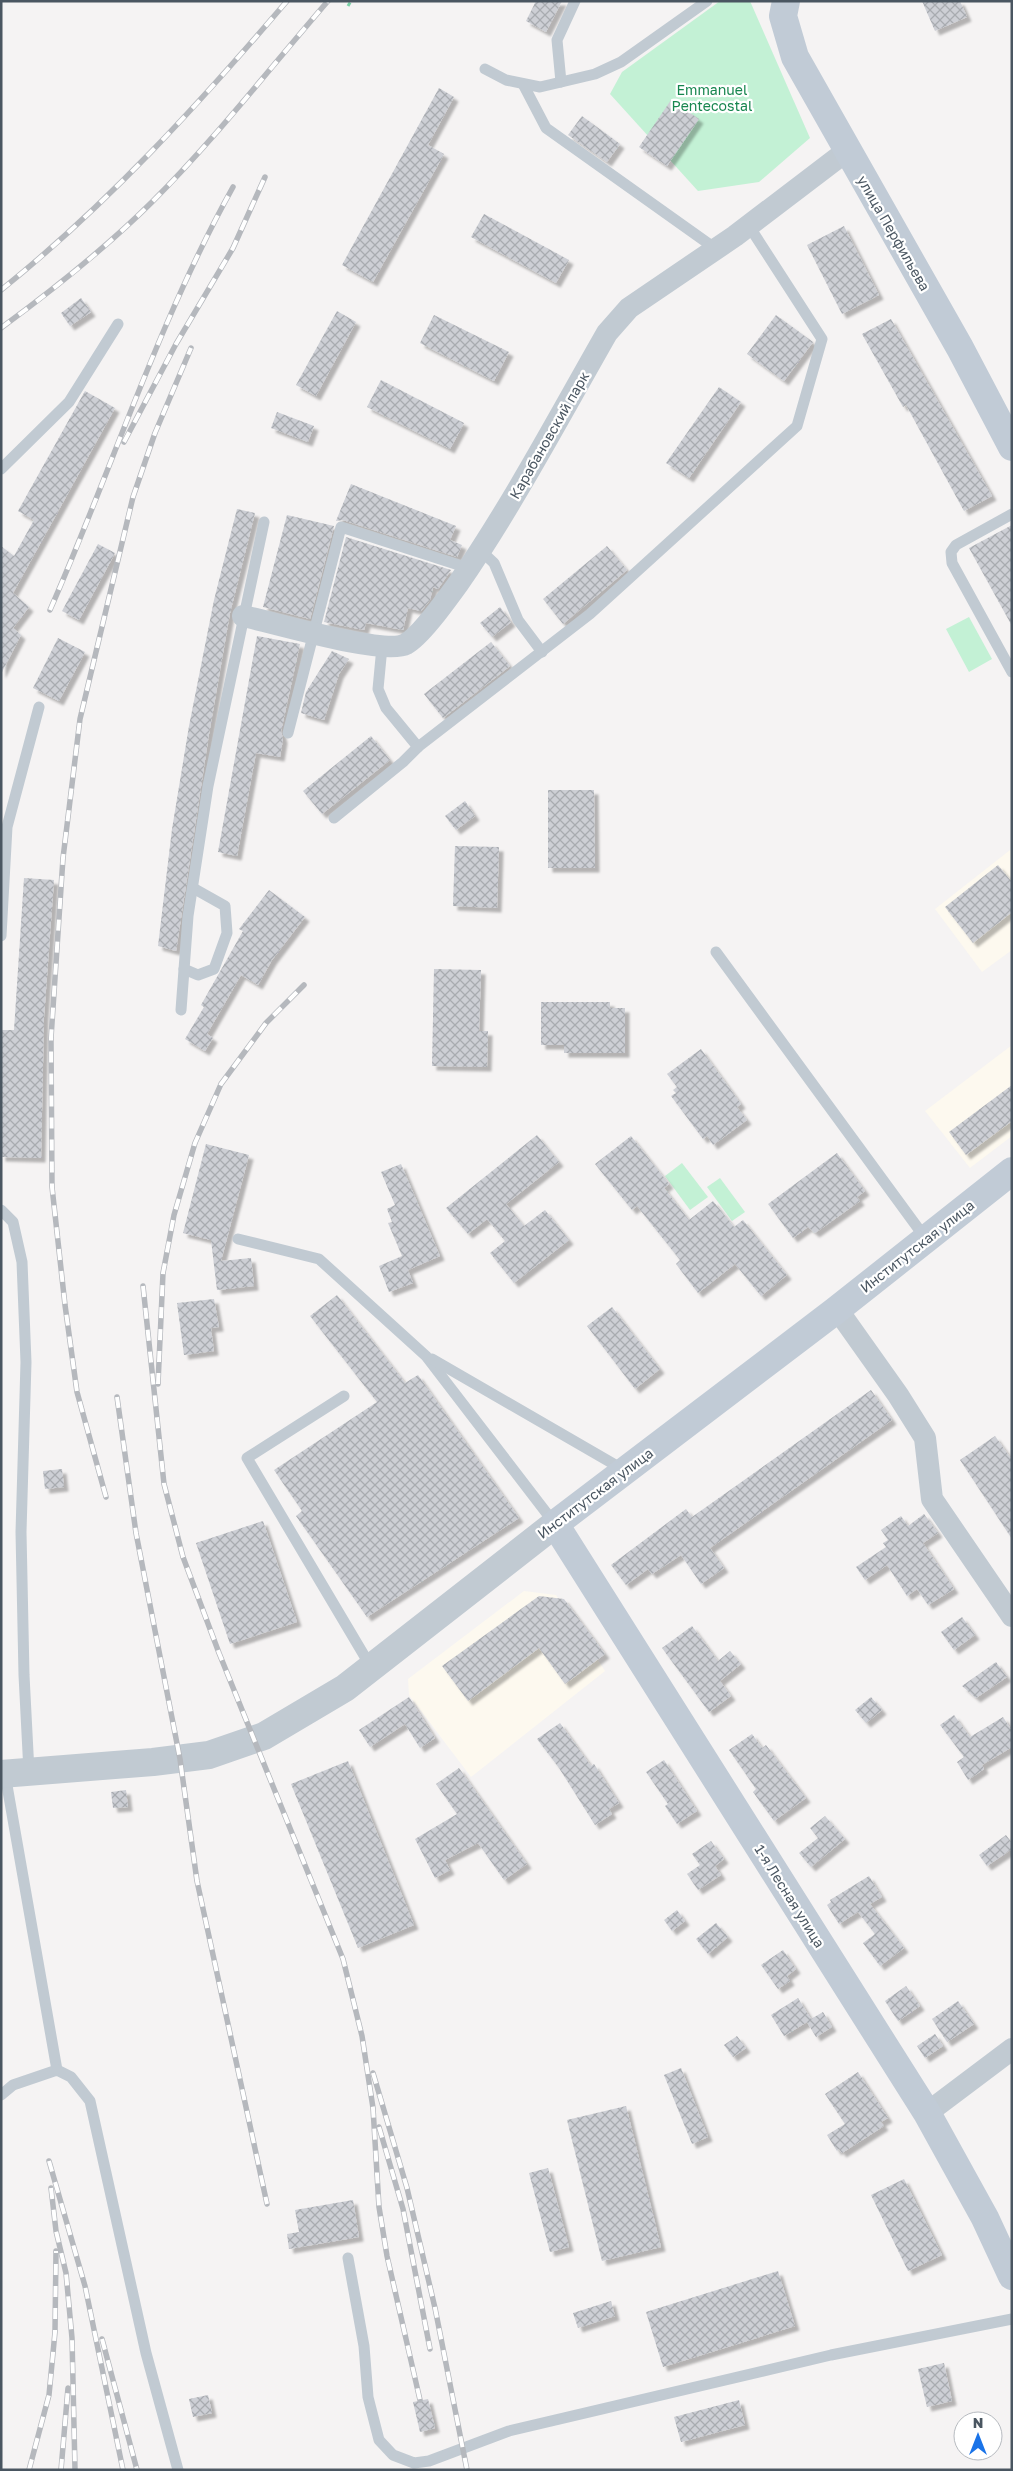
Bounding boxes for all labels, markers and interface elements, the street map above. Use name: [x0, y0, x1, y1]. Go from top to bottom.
park label: Emmanuel Pentecostal: [672, 81, 752, 114]
street label: улица Перфильева: [854, 172, 934, 294]
street label: Карабановский парк: [506, 368, 592, 502]
street label: Институтская улица: [857, 1196, 977, 1296]
street label: Институтская улица: [534, 1444, 656, 1542]
street label: 1-я Лесная улица: [751, 1841, 829, 1951]
north arrow: [953, 2411, 1003, 2461]
text: N: [973, 2414, 983, 2431]

